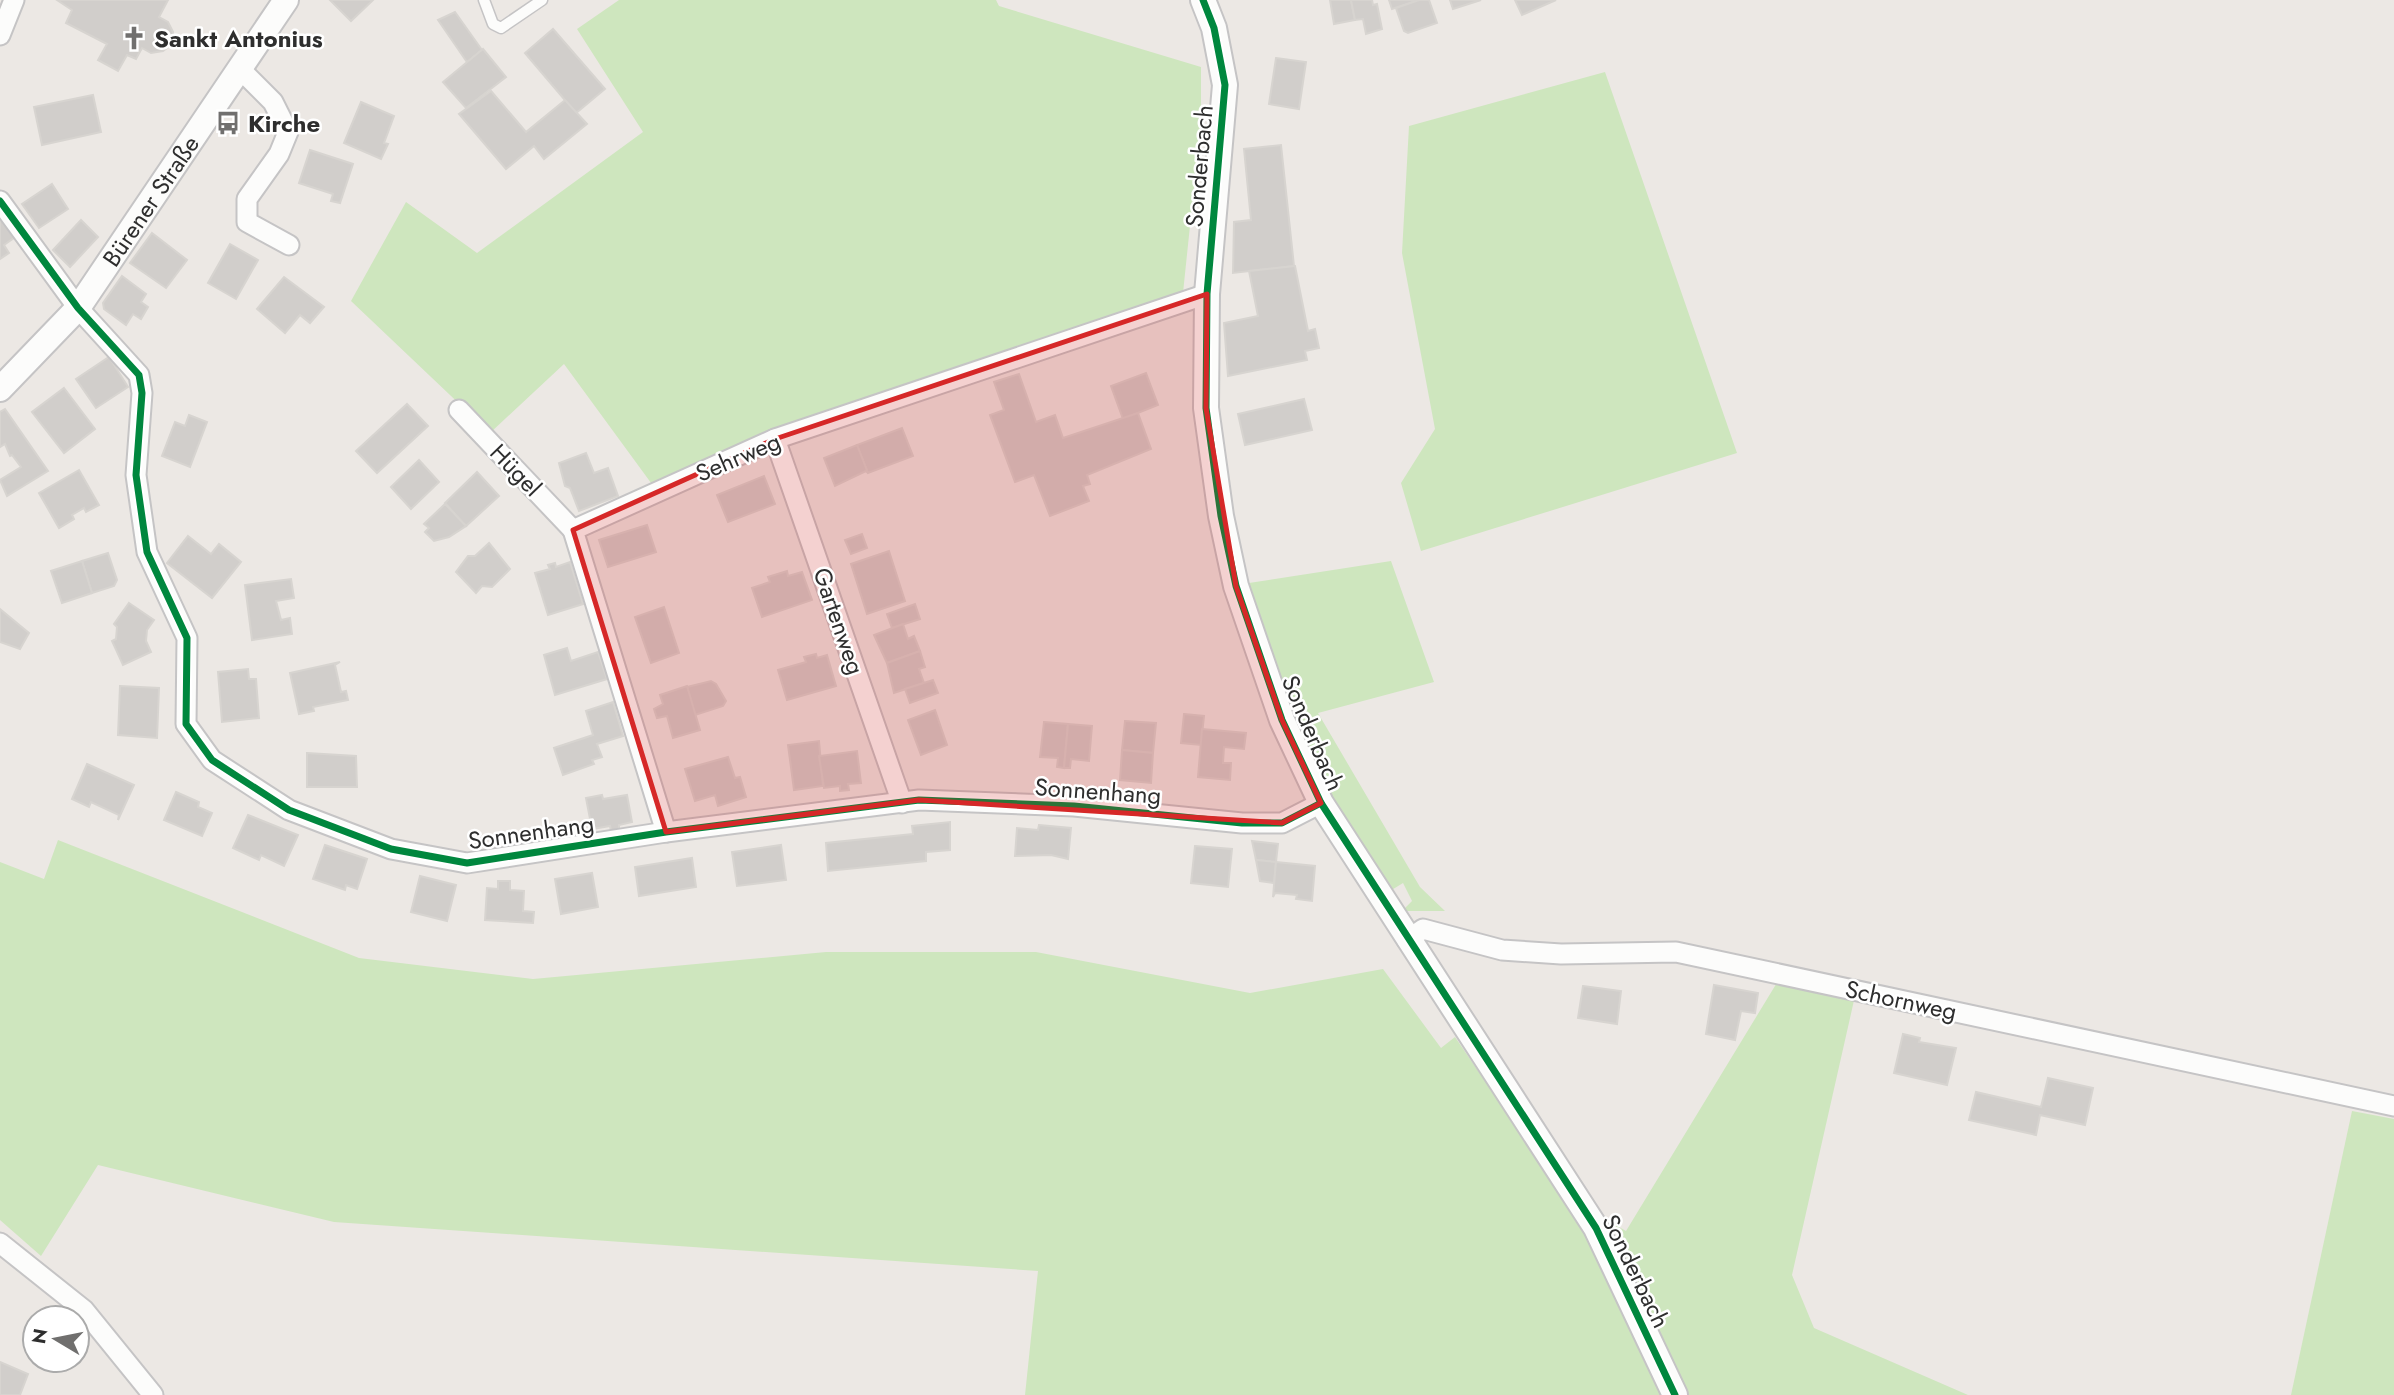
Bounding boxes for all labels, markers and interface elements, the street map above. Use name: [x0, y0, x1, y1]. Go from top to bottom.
place label: Sankt Antonius: [154, 21, 323, 56]
church icon: Sankt Antonius: [120, 24, 148, 52]
street label: Sonderbach: [1176, 103, 1222, 229]
place label: Kirche: [248, 106, 320, 141]
bus stop icon: Kirche: [214, 109, 242, 137]
street label: Bürener Straße: [94, 128, 207, 273]
street label: Sehrweg: [690, 423, 786, 491]
street label: Hügel: [482, 436, 550, 504]
street label: Gartenweg: [804, 563, 874, 679]
street label: Sonderbach: [1273, 670, 1353, 796]
street label: Sonnenhang: [1034, 769, 1162, 813]
street label: Sonnenhang: [466, 806, 596, 858]
street label: Schornweg: [1842, 971, 1960, 1029]
street label: Sonderbach: [1593, 1208, 1679, 1334]
north arrow: [21, 1304, 91, 1374]
text: N: [25, 1326, 54, 1346]

